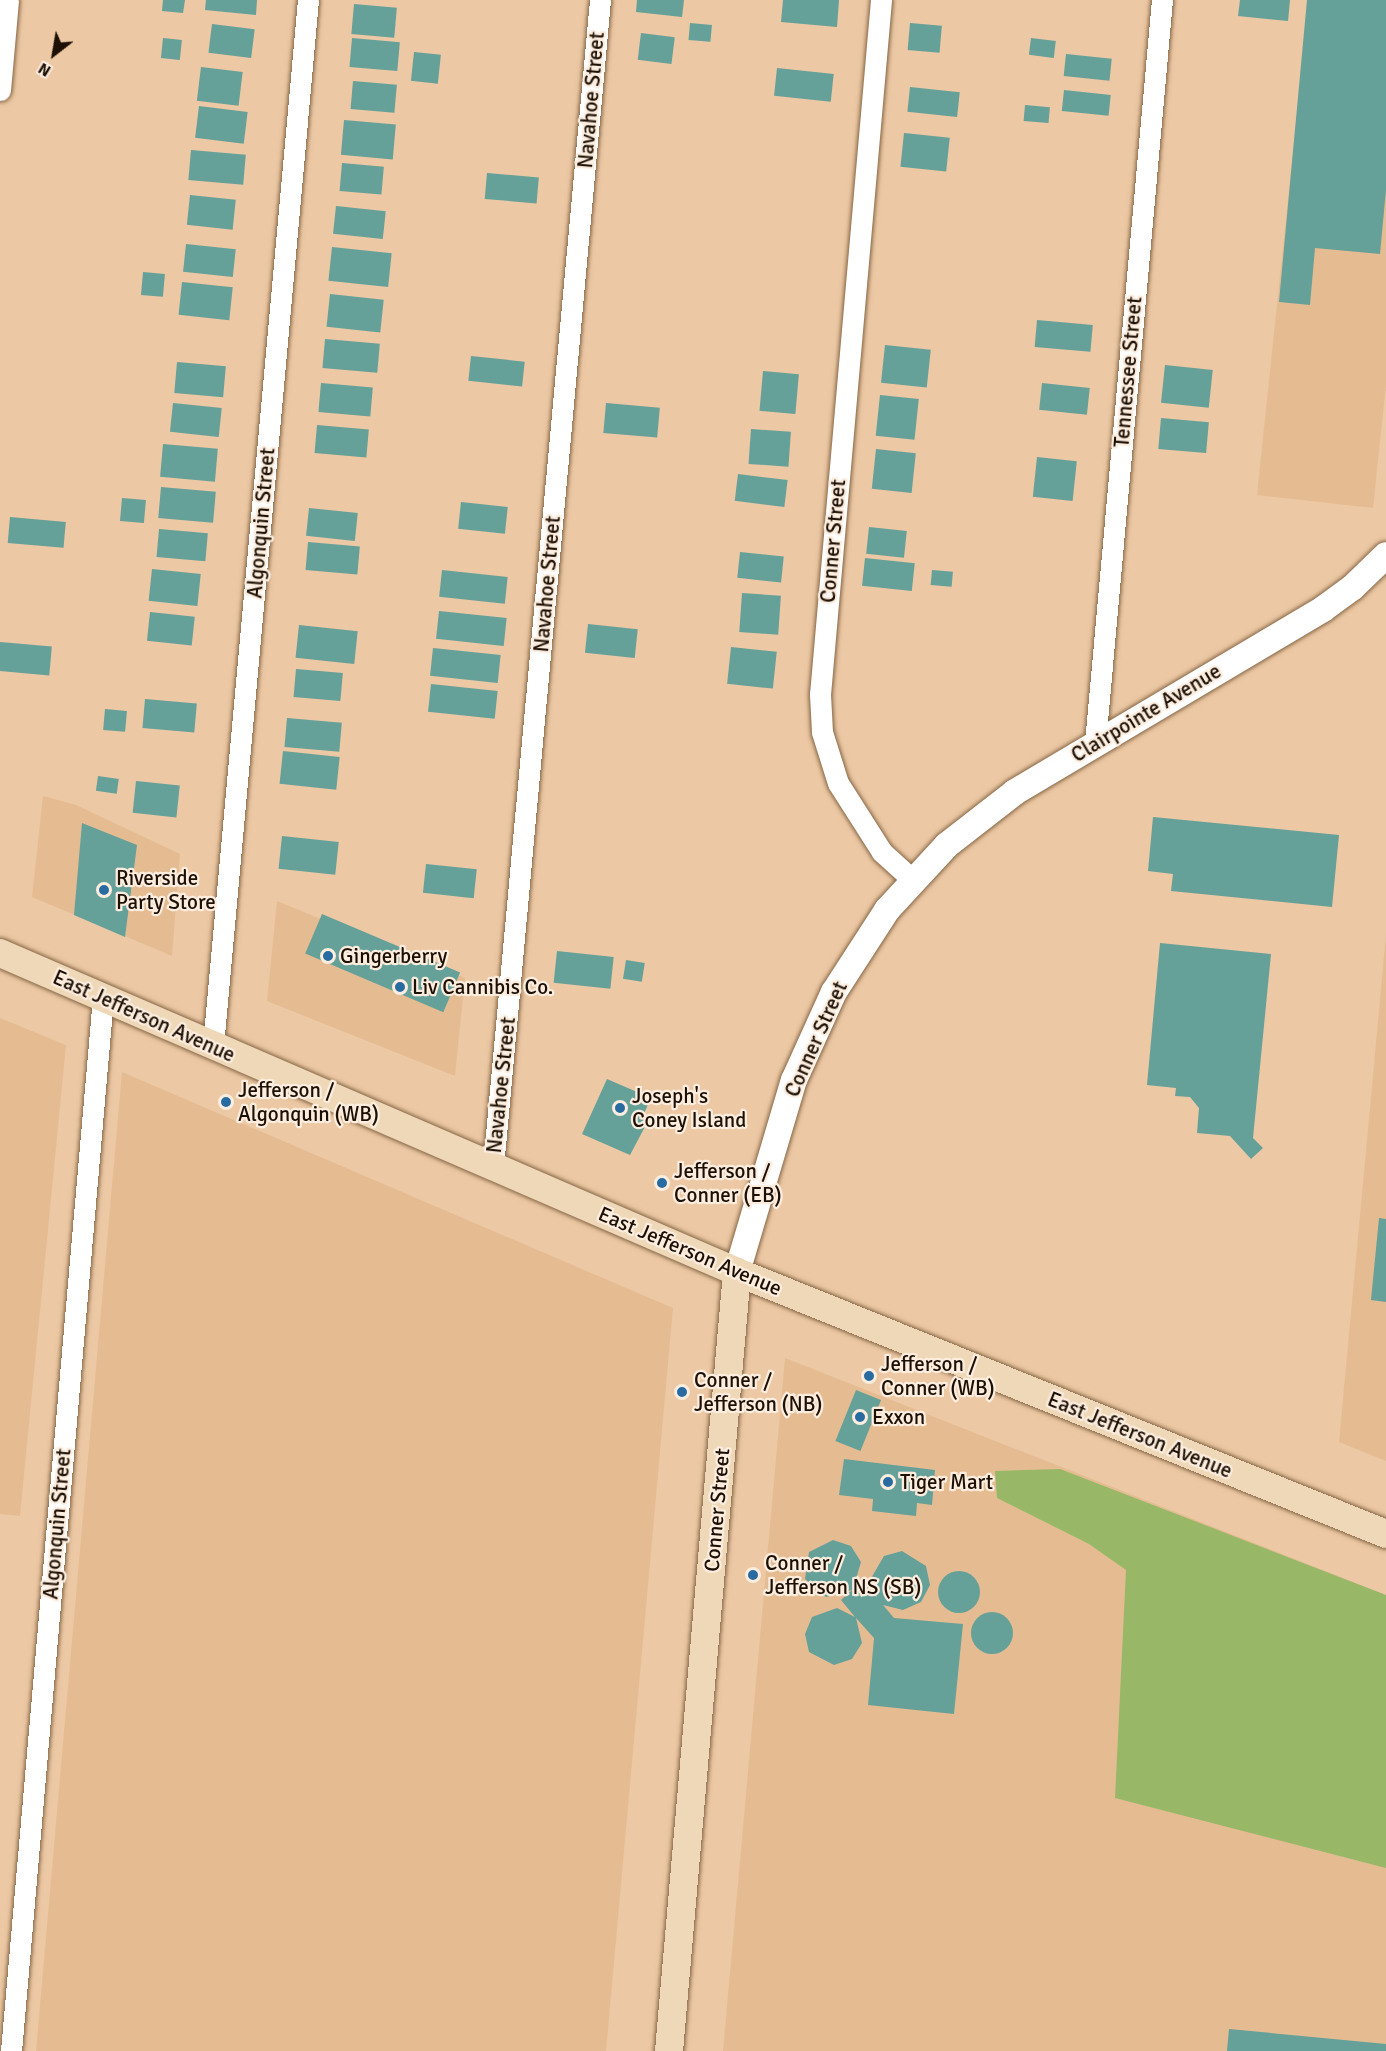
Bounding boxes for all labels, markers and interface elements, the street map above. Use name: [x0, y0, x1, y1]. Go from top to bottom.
north arrow: [24, 24, 84, 84]
street label: Navahoe Street: [572, 31, 610, 169]
text: N: [35, 58, 55, 81]
street label: Tennessee Street: [1109, 296, 1147, 448]
street label: Algonquin Street: [242, 447, 280, 599]
street label: Conner Street: [815, 478, 851, 604]
street label: Navahoe Street: [528, 515, 566, 653]
street label: Clairpointe Avenue: [1067, 658, 1225, 768]
place label: Riverside Party Store: [116, 865, 216, 915]
marker: Riverside Party Store: [97, 883, 111, 897]
place label: Gingerberry: [340, 943, 447, 969]
marker: Gingerberry: [321, 949, 335, 963]
street label: East Jefferson Avenue: [49, 964, 239, 1068]
place label: Liv Cannibis Co.: [412, 974, 553, 1000]
street label: Conner Street: [779, 977, 853, 1101]
marker: Liv Cannibis Co.: [393, 980, 407, 994]
street label: Navahoe Street: [481, 1016, 521, 1154]
place label: Jefferson / Algonquin (WB): [238, 1077, 379, 1127]
place label: Joseph's Coney Island: [632, 1083, 746, 1133]
marker: Jefferson / Algonquin (WB): [219, 1095, 233, 1109]
marker: Joseph's Coney Island: [613, 1101, 627, 1115]
place label: Jefferson / Conner (EB): [674, 1158, 782, 1208]
marker: Jefferson / Conner (EB): [655, 1176, 669, 1190]
street label: East Jefferson Avenue: [594, 1201, 786, 1301]
place label: Jefferson / Conner (WB): [881, 1351, 995, 1401]
place label: Conner / Jefferson (NB): [694, 1367, 823, 1417]
marker: Jefferson / Conner (WB): [862, 1369, 876, 1383]
marker: Conner / Jefferson (NB): [675, 1385, 689, 1399]
street label: East Jefferson Avenue: [1044, 1386, 1236, 1484]
place label: Exxon: [872, 1404, 925, 1430]
marker: Exxon: [853, 1410, 867, 1424]
street label: Conner Street: [699, 1447, 735, 1573]
street label: Algonquin Street: [38, 1448, 76, 1600]
place label: Tiger Mart: [900, 1469, 993, 1495]
marker: Tiger Mart: [881, 1475, 895, 1489]
place label: Conner / Jefferson NS (SB): [765, 1550, 921, 1600]
marker: Conner / Jefferson NS (SB): [746, 1568, 760, 1582]

